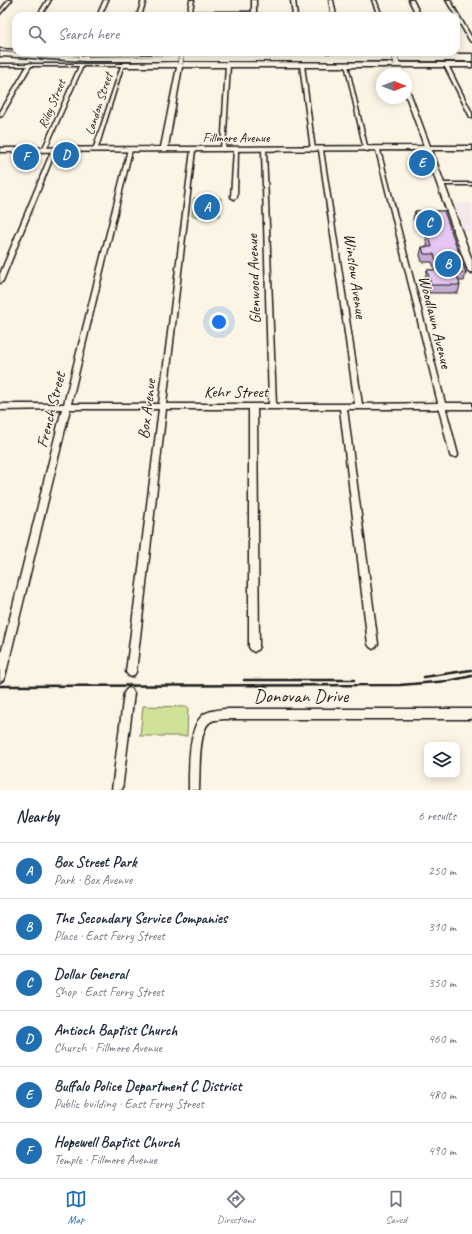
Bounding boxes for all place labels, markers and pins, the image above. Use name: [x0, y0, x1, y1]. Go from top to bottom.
pin: D: [53, 140, 79, 170]
pin: F: [13, 142, 39, 172]
pin: E: [409, 148, 435, 178]
pin: A: [194, 192, 220, 222]
pin: C: [416, 208, 442, 238]
pin: B: [435, 249, 461, 279]

